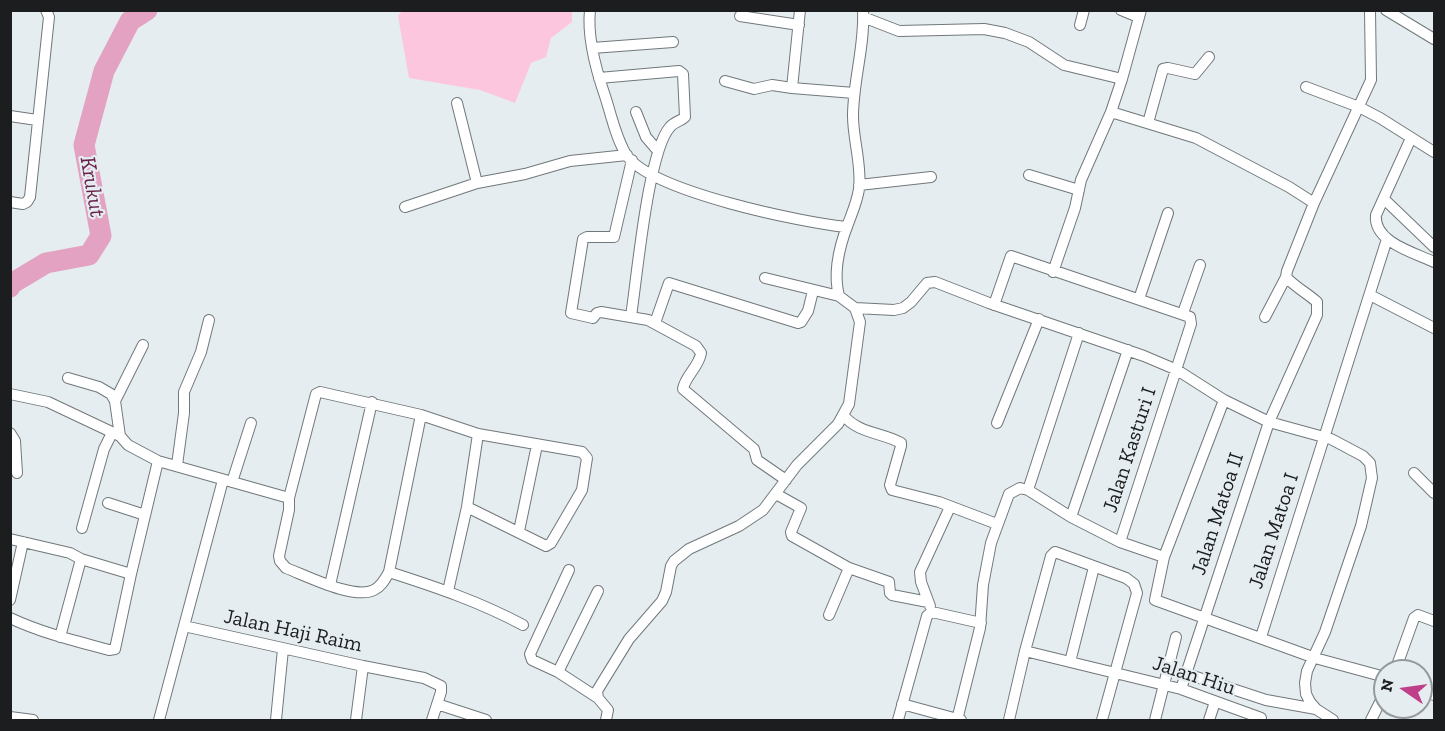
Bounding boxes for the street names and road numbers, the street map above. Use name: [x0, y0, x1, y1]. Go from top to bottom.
street label: Jalan Kasturi I: [1098, 384, 1162, 516]
street label: Jalan Matoa II: [1186, 450, 1250, 578]
street label: Jalan Matoa I: [1243, 470, 1305, 592]
street label: Jalan Haji Raim: [222, 604, 364, 658]
street label: Jalan Hiu: [1150, 651, 1238, 701]

